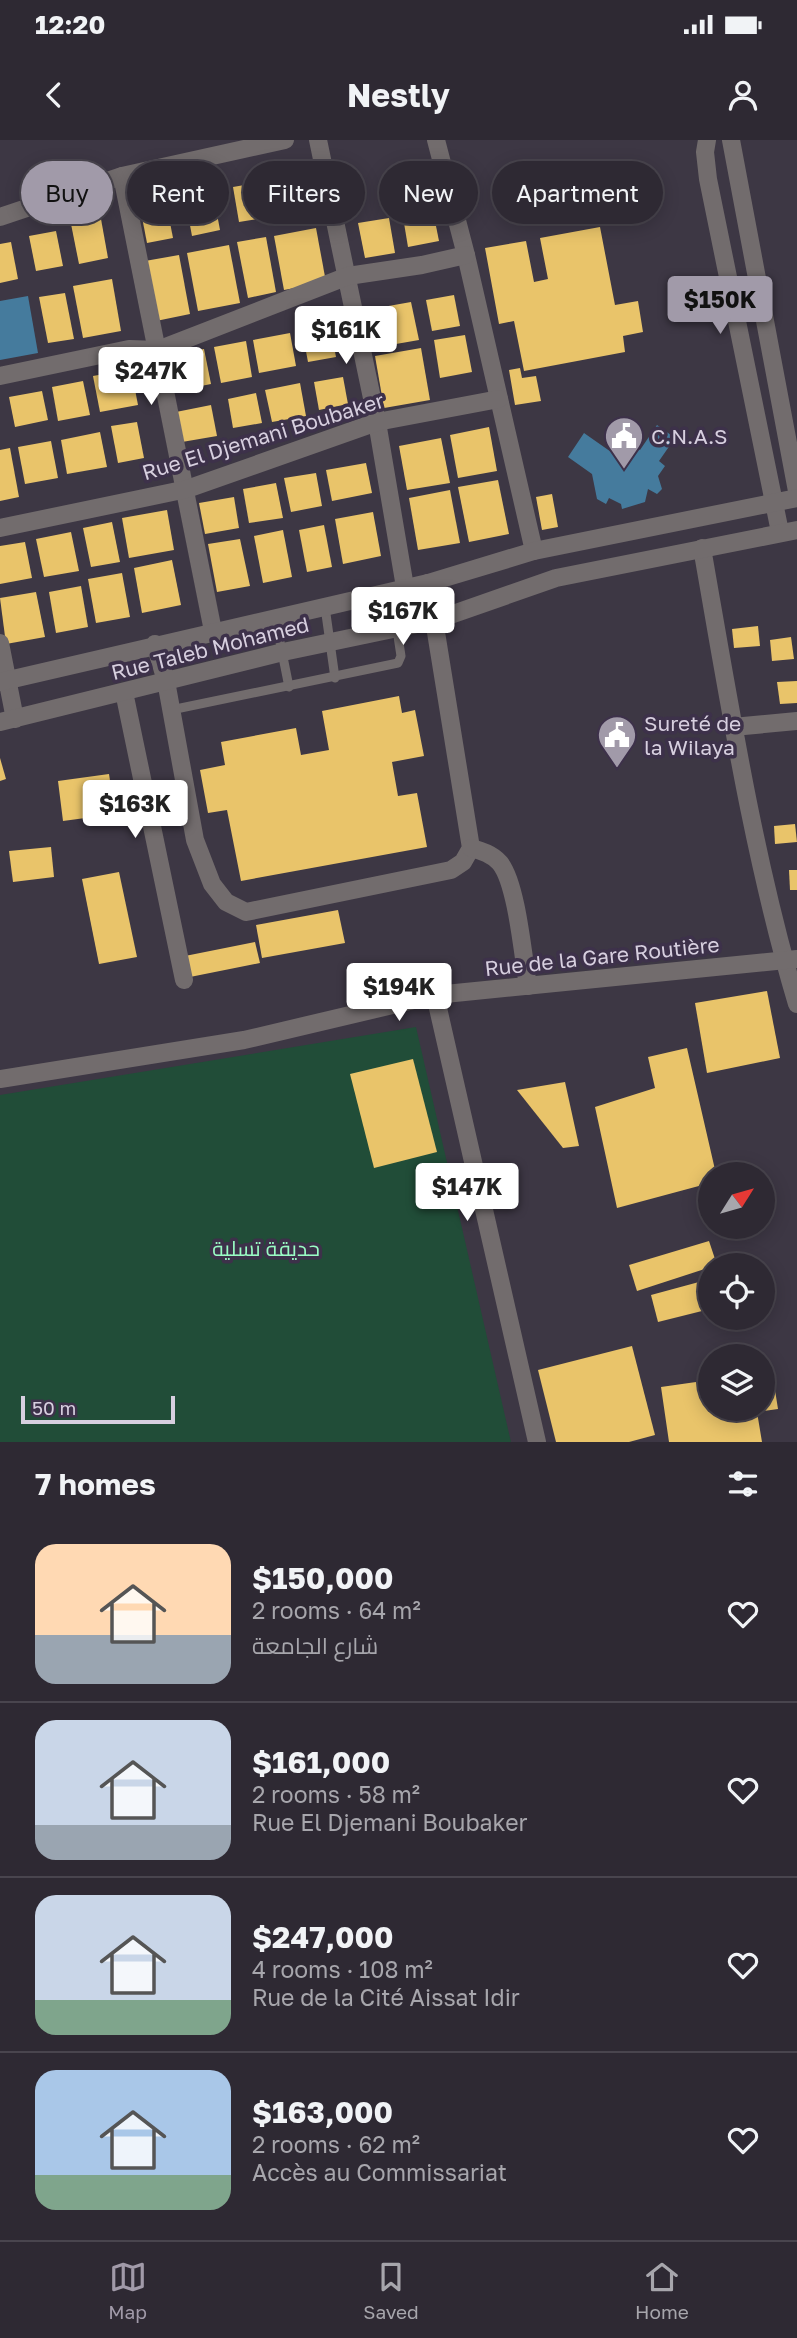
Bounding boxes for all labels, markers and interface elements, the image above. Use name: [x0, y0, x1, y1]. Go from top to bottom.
text: 12:20: [35, 9, 105, 40]
icon: back: [35, 76, 73, 114]
text: Nestly: [347, 76, 450, 114]
icon: person: [724, 76, 762, 114]
chip: Buy: [21, 161, 113, 224]
chip: Rent: [127, 161, 229, 224]
chip: Filters: [243, 161, 365, 224]
chip: New: [379, 161, 478, 224]
chip: Apartment: [492, 161, 663, 224]
pin: $150K: [671, 276, 769, 336]
text: $150K: [684, 285, 756, 313]
pin: $161K: [297, 306, 395, 366]
text: $161K: [311, 315, 381, 343]
pin: $247K: [102, 348, 200, 407]
text: $247K: [114, 356, 188, 384]
street label: Rue El Djemani Boubaker: [139, 387, 387, 485]
public building icon: C.N.A.S: [603, 415, 645, 470]
place label: C.N.A.S: [651, 423, 727, 449]
pin: $167K: [354, 588, 452, 647]
text: $167K: [367, 596, 439, 624]
street label: Rue Taleb Mohamed: [108, 611, 312, 685]
place label: Sureté de la Wilaya: [644, 710, 741, 760]
public building icon: Sureté de la Wilaya: [596, 714, 638, 769]
pin: $163K: [86, 780, 184, 840]
text: $163K: [99, 789, 171, 817]
street label: Rue de la Gare Routière: [483, 931, 721, 981]
pin: $194K: [350, 964, 448, 1023]
text: $194K: [363, 972, 435, 1000]
north arrow: [698, 1162, 775, 1239]
map controls: [698, 1162, 775, 1421]
pin: $147K: [418, 1164, 516, 1223]
text: $147K: [432, 1172, 502, 1200]
park label: حديقة تسلية: [212, 1235, 320, 1261]
button: locate: [698, 1253, 775, 1330]
button: layers: [698, 1344, 775, 1421]
scale bar: [21, 1393, 175, 1425]
text: 50 m: [32, 1396, 76, 1419]
icon: filters: [724, 1465, 762, 1503]
text: 7 homes: [35, 1466, 156, 1502]
text: $150,000: [252, 1560, 393, 1596]
icon: home: [91, 1572, 175, 1656]
icon: heart: [724, 1595, 762, 1633]
text: 2 rooms · 64 m²: [252, 1596, 421, 1624]
text: شارع الجامعة: [252, 1631, 378, 1659]
text: $161,000: [252, 1744, 390, 1780]
icon: home: [91, 1748, 175, 1832]
icon: heart: [724, 1771, 762, 1809]
text: 2 rooms · 58 m²: [252, 1780, 420, 1808]
text: Rue El Djemani Boubaker: [252, 1808, 527, 1836]
text: $247,000: [252, 1919, 394, 1955]
icon: home: [91, 1923, 175, 2007]
icon: heart: [724, 1946, 762, 1984]
text: 4 rooms · 108 m²: [252, 1955, 433, 1983]
text: Rue de la Cité Aissat Idir: [252, 1983, 520, 2011]
text: $163,000: [252, 2094, 393, 2130]
icon: home: [91, 2098, 175, 2182]
icon: heart: [724, 2121, 762, 2159]
text: 2 rooms · 62 m²: [252, 2130, 420, 2158]
text: Accès au Commissariat: [252, 2158, 507, 2186]
tab: Map: [108, 2258, 147, 2323]
tab: Saved: [363, 2258, 419, 2323]
tab: Home: [635, 2258, 689, 2323]

